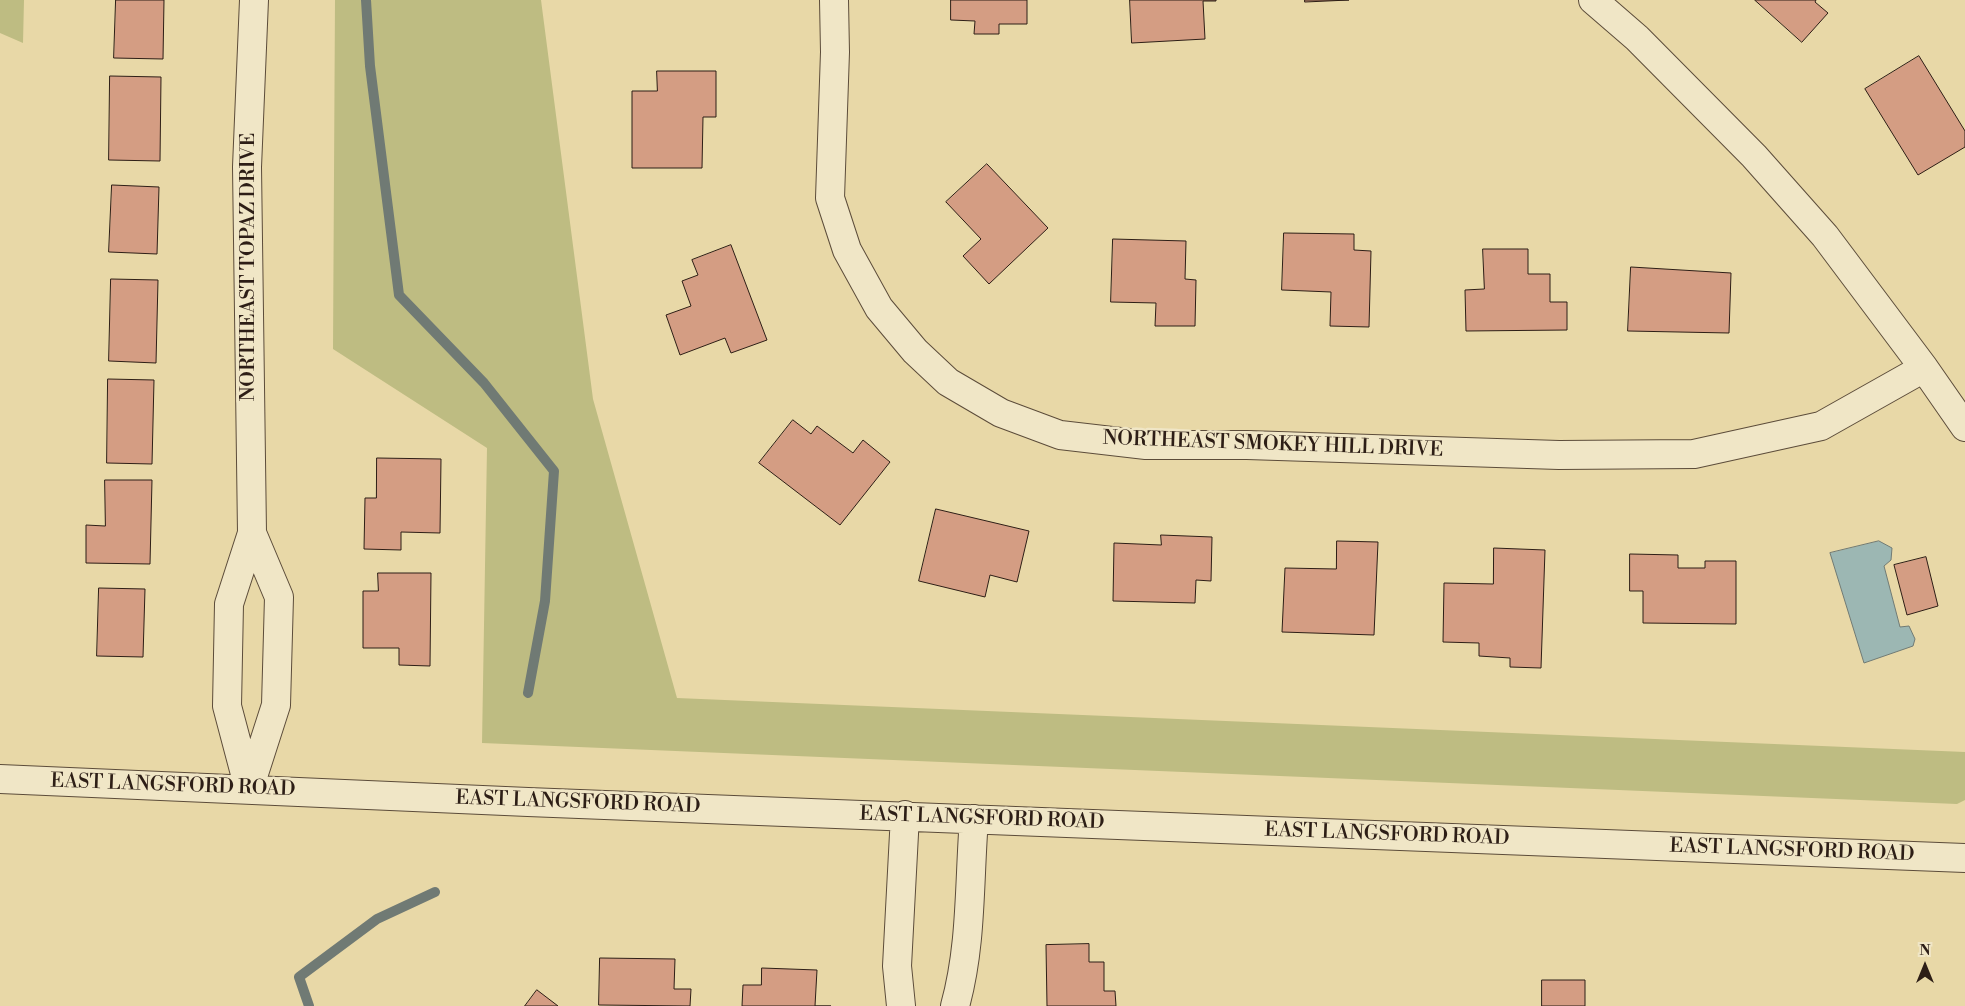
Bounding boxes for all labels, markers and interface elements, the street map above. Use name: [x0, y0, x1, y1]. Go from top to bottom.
street label: NORTHEAST TOPAZ DRIVE: [237, 133, 261, 401]
street label: NORTHEAST SMOKEY HILL DRIVE: [1102, 427, 1444, 463]
street label: EAST LANGSFORD ROAD: [50, 770, 296, 802]
street label: EAST LANGSFORD ROAD: [455, 787, 701, 819]
street label: EAST LANGSFORD ROAD: [859, 803, 1105, 835]
street label: EAST LANGSFORD ROAD: [1264, 819, 1510, 851]
street label: EAST LANGSFORD ROAD: [1669, 835, 1915, 867]
north arrow: [1900, 941, 1950, 991]
text: N: [1919, 942, 1931, 960]

